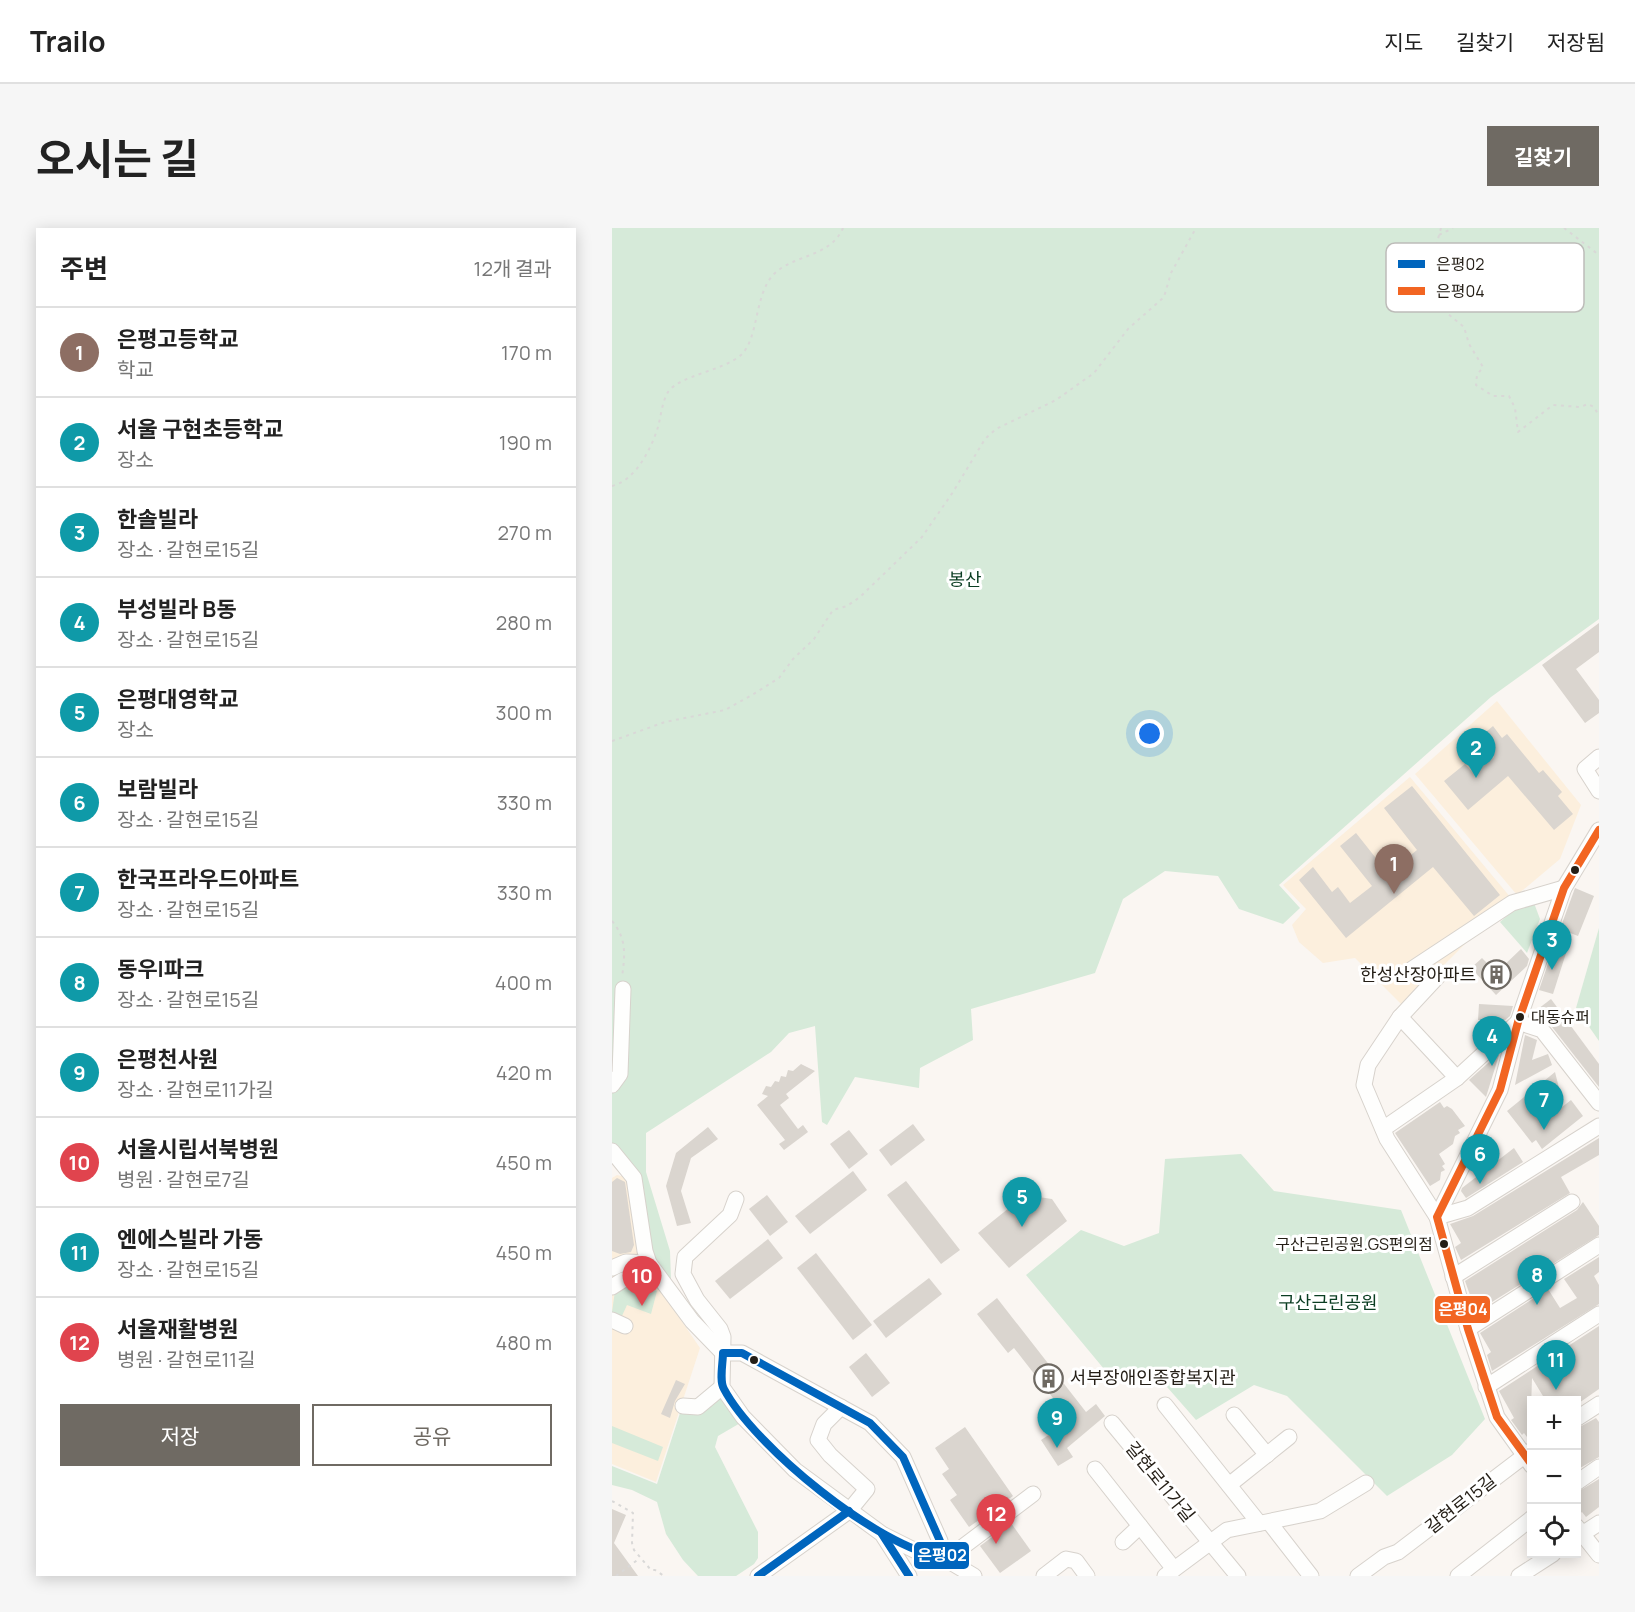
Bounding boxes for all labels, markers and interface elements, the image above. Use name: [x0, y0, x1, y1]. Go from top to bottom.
text: Trailo: [30, 22, 106, 60]
text: 지도: [1384, 28, 1423, 56]
text: 길찾기: [1456, 28, 1514, 56]
text: 저장됨: [1547, 28, 1605, 56]
button: 길찾기: [1487, 126, 1599, 186]
text: 오시는 길: [36, 129, 199, 187]
legend: [1386, 243, 1584, 312]
text: 주변: [60, 250, 108, 286]
text: 은평02: [1436, 253, 1484, 275]
text: 12개 결과: [474, 255, 552, 282]
text: 은평04: [1436, 280, 1485, 302]
text: 은평고등학교: [117, 324, 238, 354]
text: 1: [75, 339, 84, 366]
text: 170 m: [501, 339, 552, 366]
text: 학교: [117, 356, 154, 383]
text: 서울 구현초등학교: [117, 414, 283, 444]
text: 2: [74, 429, 85, 456]
text: 190 m: [499, 429, 552, 456]
text: 장소: [117, 446, 154, 473]
text: 한솔빌라: [117, 504, 198, 534]
text: 3: [74, 519, 85, 546]
text: 270 m: [497, 519, 552, 546]
text: 장소 · 갈현로15길: [117, 536, 259, 563]
park label: 봉산: [948, 567, 982, 591]
text: 부성빌라 B동: [117, 594, 236, 624]
text: 4: [73, 609, 86, 636]
text: 280 m: [496, 609, 552, 636]
text: 장소 · 갈현로15길: [117, 626, 259, 653]
text: 은평대영학교: [117, 684, 238, 714]
text: 5: [74, 699, 85, 726]
text: 300 m: [496, 699, 552, 726]
text: 장소: [117, 716, 154, 743]
your location: [1135, 719, 1164, 748]
pin: 2: [1456, 728, 1496, 778]
text: 보람빌라: [117, 774, 198, 804]
text: 6: [73, 789, 86, 816]
text: 330 m: [497, 789, 552, 816]
text: 장소 · 갈현로15길: [117, 806, 259, 833]
pin: 1: [1374, 844, 1414, 894]
text: 한국프라우드아파트: [117, 864, 299, 894]
unlabelled marker: [1569, 864, 1581, 876]
text: 7: [74, 879, 85, 906]
text: 330 m: [497, 879, 552, 906]
text: 장소 · 갈현로15길: [117, 896, 259, 923]
pin: 3: [1532, 920, 1572, 970]
text: 동우I파크: [117, 954, 204, 984]
building icon: 한성산장아파트: [1481, 959, 1513, 991]
place label: 한성산장아파트: [1360, 962, 1476, 986]
text: 8: [73, 969, 86, 996]
text: 400 m: [495, 969, 552, 996]
text: 장소 · 갈현로15길: [117, 986, 259, 1013]
place label: 대동슈퍼: [1531, 1006, 1590, 1028]
marker: 대동슈퍼: [1514, 1011, 1526, 1023]
pin: 4: [1472, 1016, 1512, 1066]
text: 은평천사원: [117, 1044, 218, 1074]
text: 9: [73, 1059, 86, 1086]
text: 420 m: [496, 1059, 552, 1086]
text: 장소 · 갈현로11가길: [117, 1076, 274, 1103]
pin: 7: [1524, 1080, 1564, 1130]
text: 서울시립서북병원: [117, 1134, 279, 1164]
pin: 6: [1460, 1134, 1500, 1184]
text: 10: [69, 1149, 90, 1176]
text: 450 m: [496, 1149, 552, 1176]
text: 병원 · 갈현로7길: [117, 1166, 250, 1193]
pin: 5: [1002, 1178, 1042, 1227]
text: 엔에스빌라 가동: [117, 1224, 263, 1254]
place label: 구산근린공원.GS편의점: [1275, 1233, 1433, 1255]
marker: 구산근린공원.GS편의점: [1438, 1238, 1450, 1250]
text: 11: [71, 1239, 88, 1266]
text: 450 m: [496, 1239, 552, 1266]
text: 장소 · 갈현로15길: [117, 1256, 259, 1283]
pin: 10: [622, 1256, 662, 1306]
pin: 8: [1518, 1256, 1556, 1305]
park label: 구산근린공원: [1278, 1290, 1378, 1314]
line badge: 은평04: [1434, 1295, 1491, 1324]
text: 은평04: [1438, 1298, 1488, 1320]
text: 서울재활병원: [117, 1314, 238, 1344]
text: 12: [69, 1329, 90, 1356]
text: 480 m: [495, 1329, 552, 1356]
pin: 11: [1536, 1340, 1576, 1390]
text: 병원 · 갈현로11길: [117, 1346, 256, 1373]
unlabelled marker: [748, 1354, 760, 1366]
building icon: 서부장애인종합복지관: [1033, 1362, 1065, 1394]
place label: 서부장애인종합복지관: [1070, 1365, 1236, 1389]
map controls: [1527, 1396, 1581, 1558]
button: +: [1527, 1396, 1581, 1450]
pin: 9: [1038, 1398, 1076, 1448]
button: 저장: [60, 1404, 300, 1466]
button: 공유: [312, 1404, 552, 1466]
street label: 갈현로11가길: [1121, 1436, 1201, 1527]
button: −: [1527, 1450, 1581, 1504]
street label: 갈현로15길: [1420, 1468, 1501, 1538]
pin: 12: [976, 1494, 1016, 1544]
button: locate: [1527, 1504, 1581, 1558]
line badge: 은평02: [913, 1541, 970, 1570]
text: 은평02: [917, 1544, 967, 1566]

